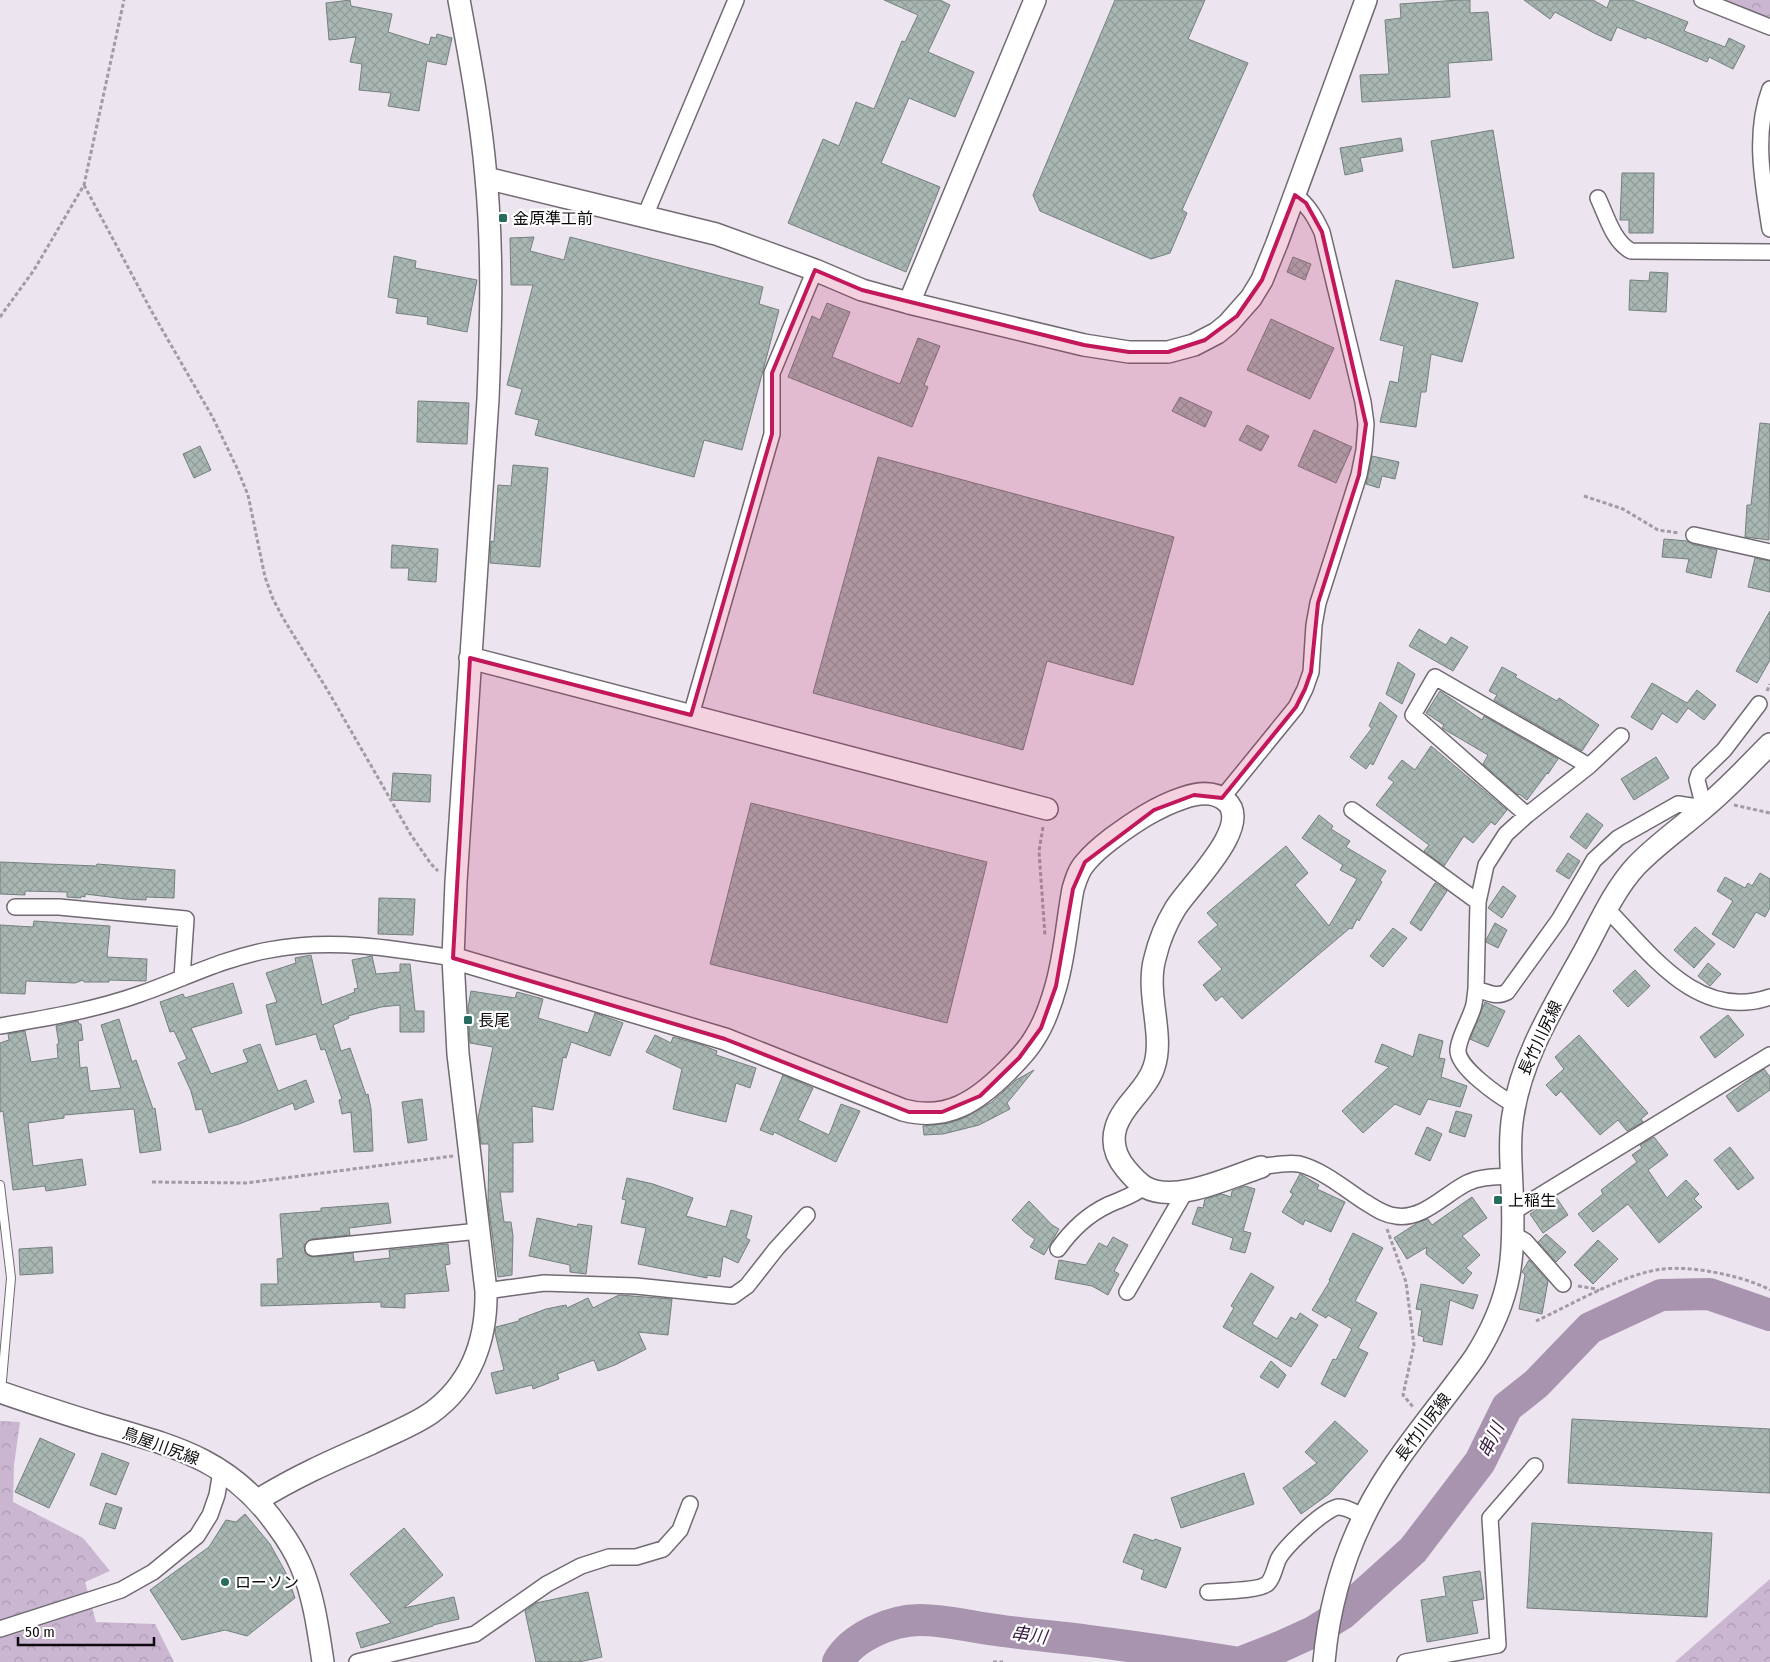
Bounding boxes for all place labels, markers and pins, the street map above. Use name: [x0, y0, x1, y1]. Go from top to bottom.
place label: 金原準工前: [513, 209, 593, 228]
marker: 金原準工前: [497, 212, 509, 224]
place label: 長尾: [478, 1011, 510, 1030]
marker: 長尾: [462, 1014, 474, 1026]
place label: 上稲生: [1508, 1191, 1556, 1210]
marker: 上稲生: [1492, 1194, 1504, 1206]
place label: ローソン: [235, 1573, 299, 1592]
marker: ローソン: [219, 1576, 231, 1588]

